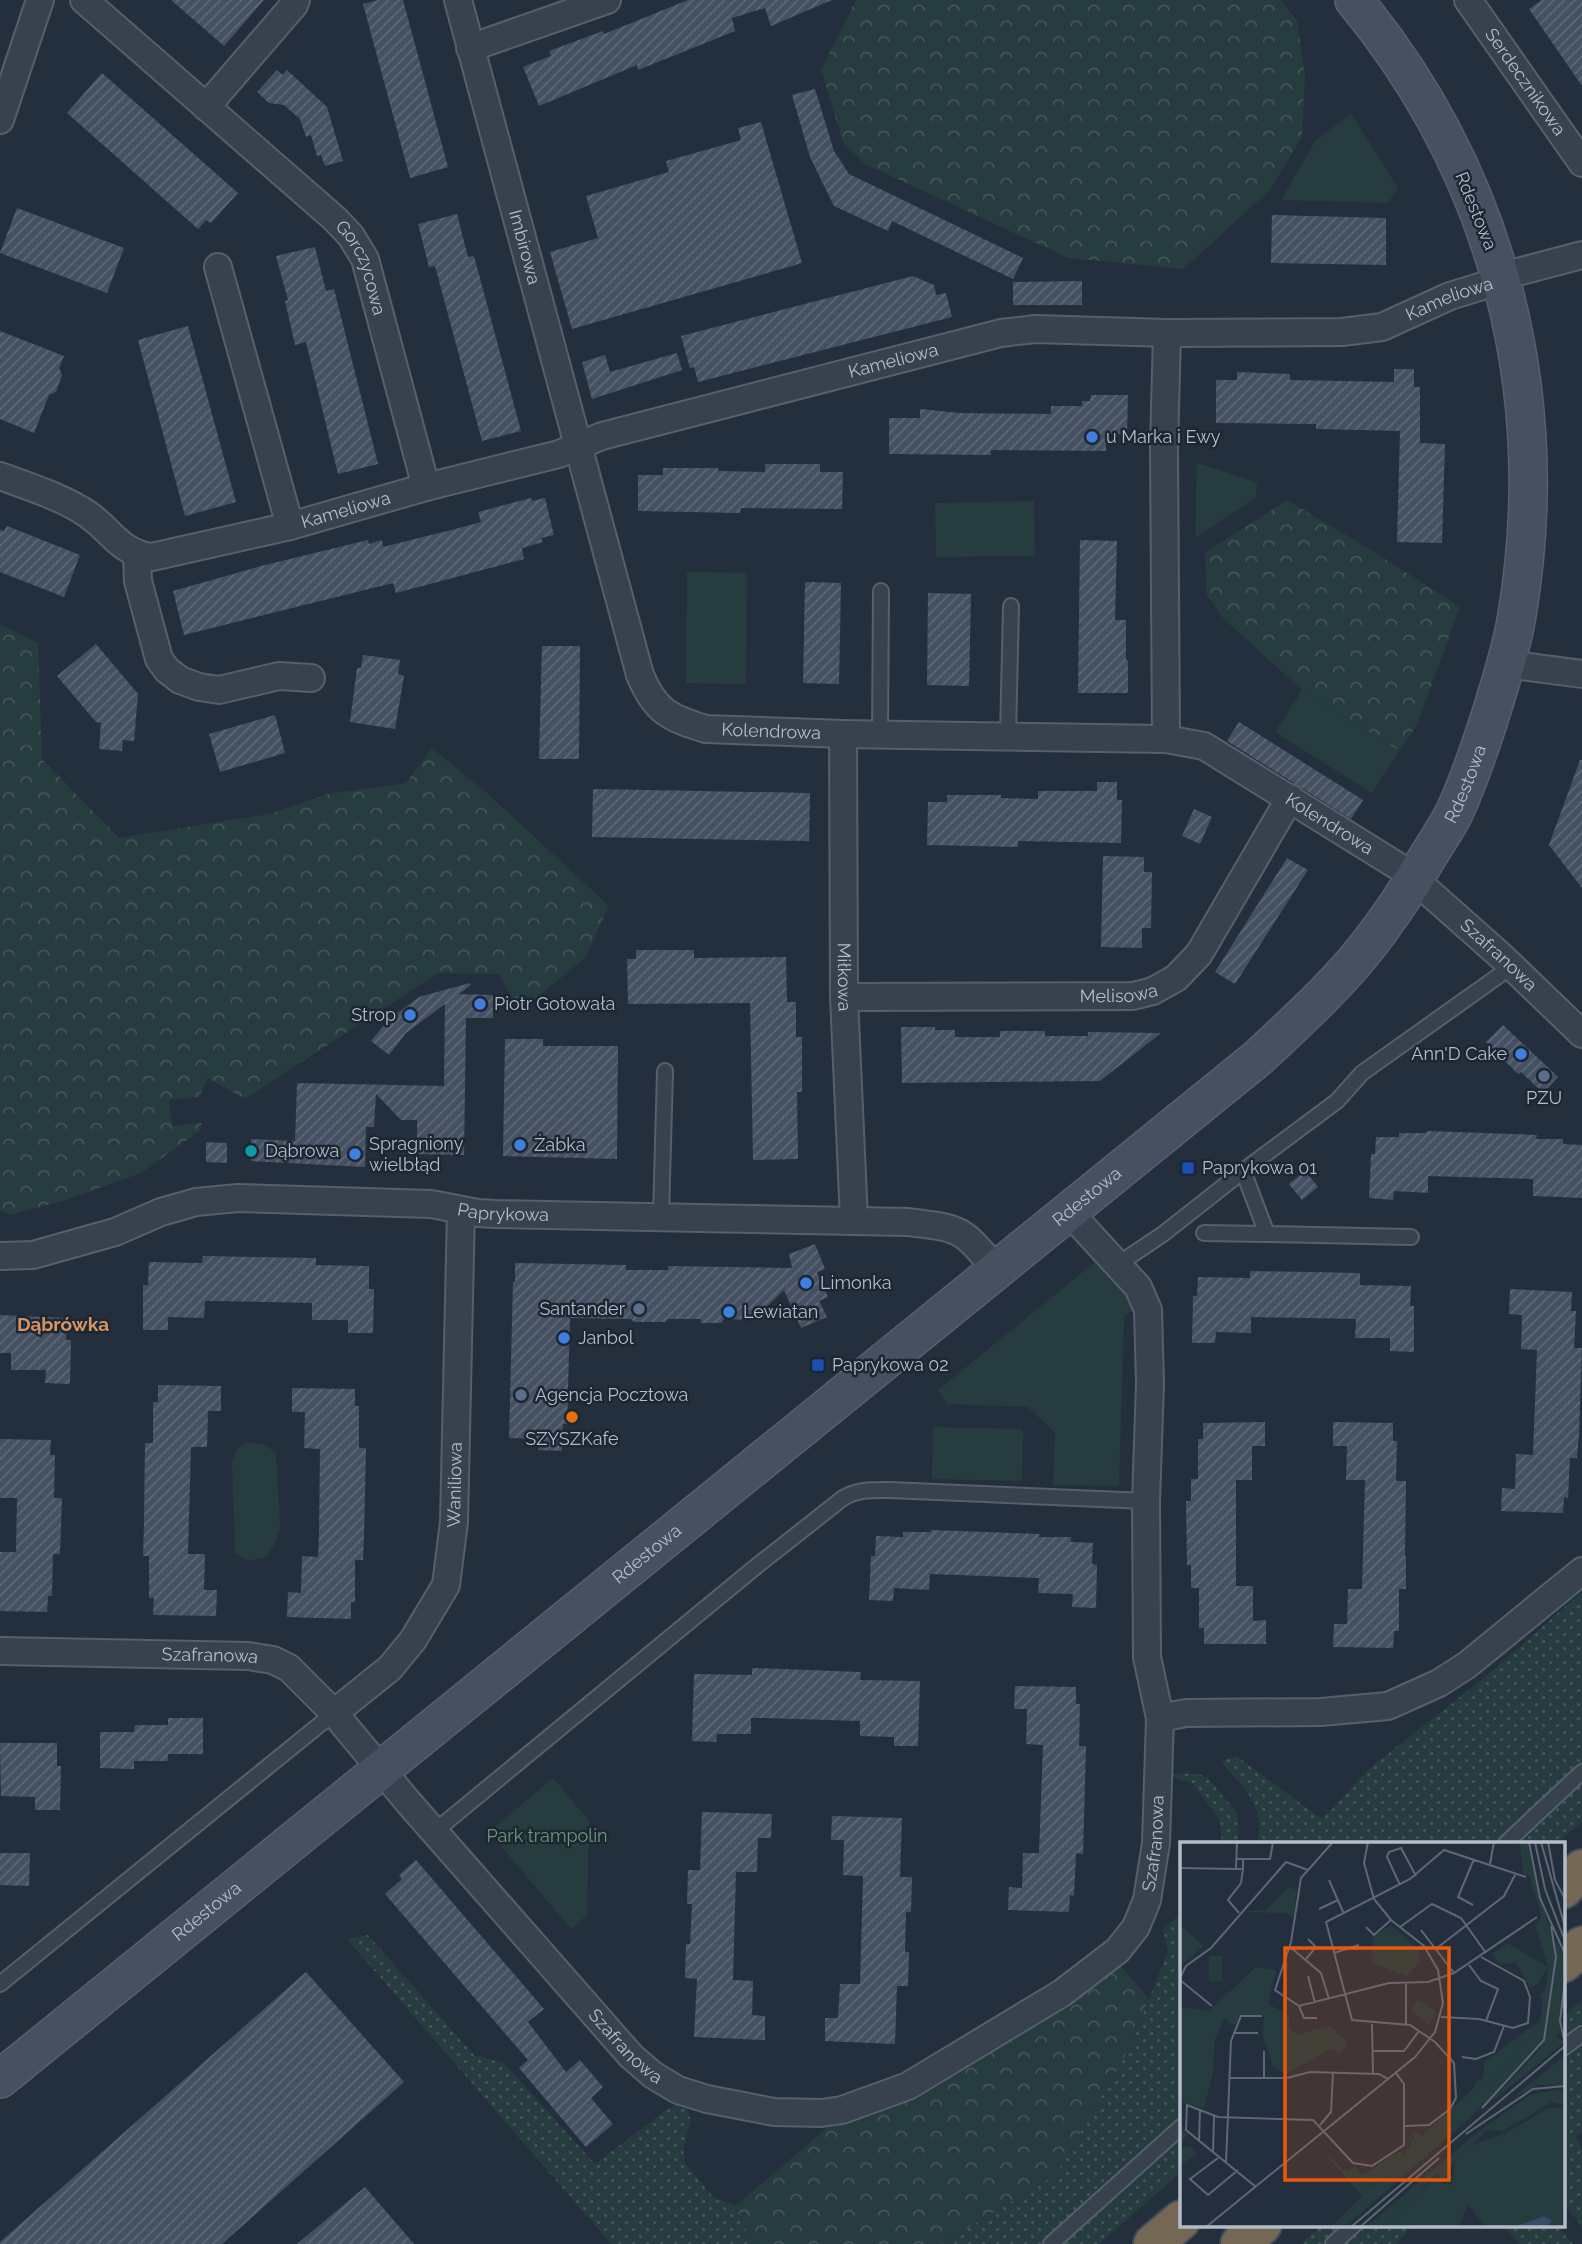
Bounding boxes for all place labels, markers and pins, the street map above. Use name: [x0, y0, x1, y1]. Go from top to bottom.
place label: u Marka i Ewy: [1106, 426, 1221, 447]
marker: u Marka i Ewy: [1084, 429, 1100, 445]
place label: Piotr Gotowała: [494, 993, 615, 1014]
marker: Piotr Gotowała: [472, 996, 488, 1012]
place label: Strop: [351, 1004, 396, 1025]
marker: Strop: [402, 1007, 418, 1023]
place label: Ann'D Cake: [1411, 1043, 1507, 1064]
marker: Ann'D Cake: [1513, 1046, 1529, 1062]
marker: PZU: [1536, 1068, 1552, 1084]
place label: PZU: [1526, 1087, 1562, 1108]
place label: Spragniony wielbłąd: [369, 1133, 464, 1175]
place label: Żabka: [534, 1134, 586, 1155]
marker: Żabka: [512, 1137, 528, 1153]
place label: Dąbrowa: [265, 1140, 339, 1161]
marker: Dąbrowa: [243, 1143, 259, 1159]
marker: Spragniony wielbłąd: [347, 1146, 363, 1162]
place label: Paprykowa 01: [1202, 1157, 1317, 1178]
marker: Paprykowa 01: [1180, 1160, 1196, 1176]
place label: Limonka: [820, 1272, 891, 1293]
marker: Limonka: [798, 1275, 814, 1291]
place label: Santander: [539, 1298, 626, 1319]
marker: Santander: [631, 1301, 647, 1317]
place label: Lewiatan: [743, 1301, 818, 1322]
marker: Lewiatan: [721, 1304, 737, 1320]
place label: Janbol: [578, 1327, 634, 1348]
marker: Janbol: [556, 1330, 572, 1346]
place label: Paprykowa 02: [832, 1354, 949, 1375]
marker: Paprykowa 02: [810, 1357, 826, 1373]
place label: Agencja Pocztowa: [535, 1384, 688, 1405]
marker: Agencja Pocztowa: [513, 1387, 529, 1403]
marker: SZYSZKafe: [564, 1409, 580, 1425]
place label: SZYSZKafe: [525, 1428, 619, 1449]

